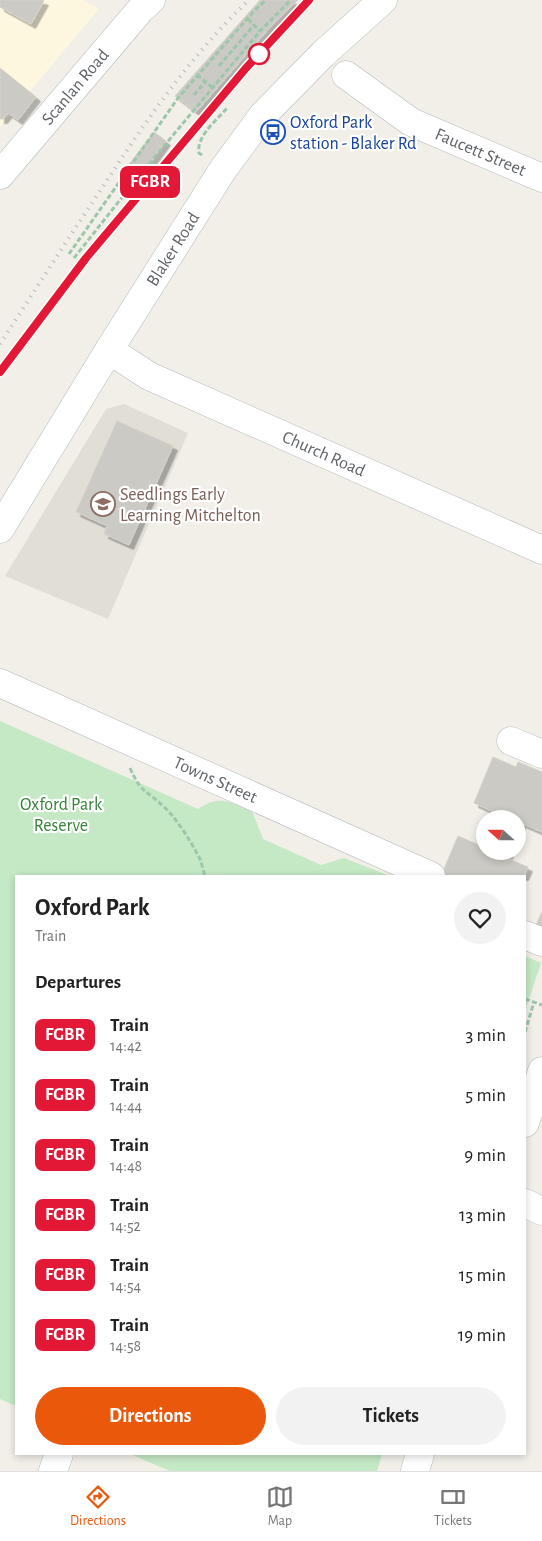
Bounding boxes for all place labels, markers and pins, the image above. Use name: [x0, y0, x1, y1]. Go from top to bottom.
unlabelled marker: [248, 43, 270, 65]
place label: Oxford Park station - Blaker Rd: [290, 114, 416, 153]
bus stop icon: Oxford Park station - Blaker Rd: [260, 119, 286, 145]
place label: Seedlings Early Learning Mitchelton: [120, 486, 261, 525]
school or university icon: Seedlings Early Learning Mitchelton: [90, 491, 116, 517]

